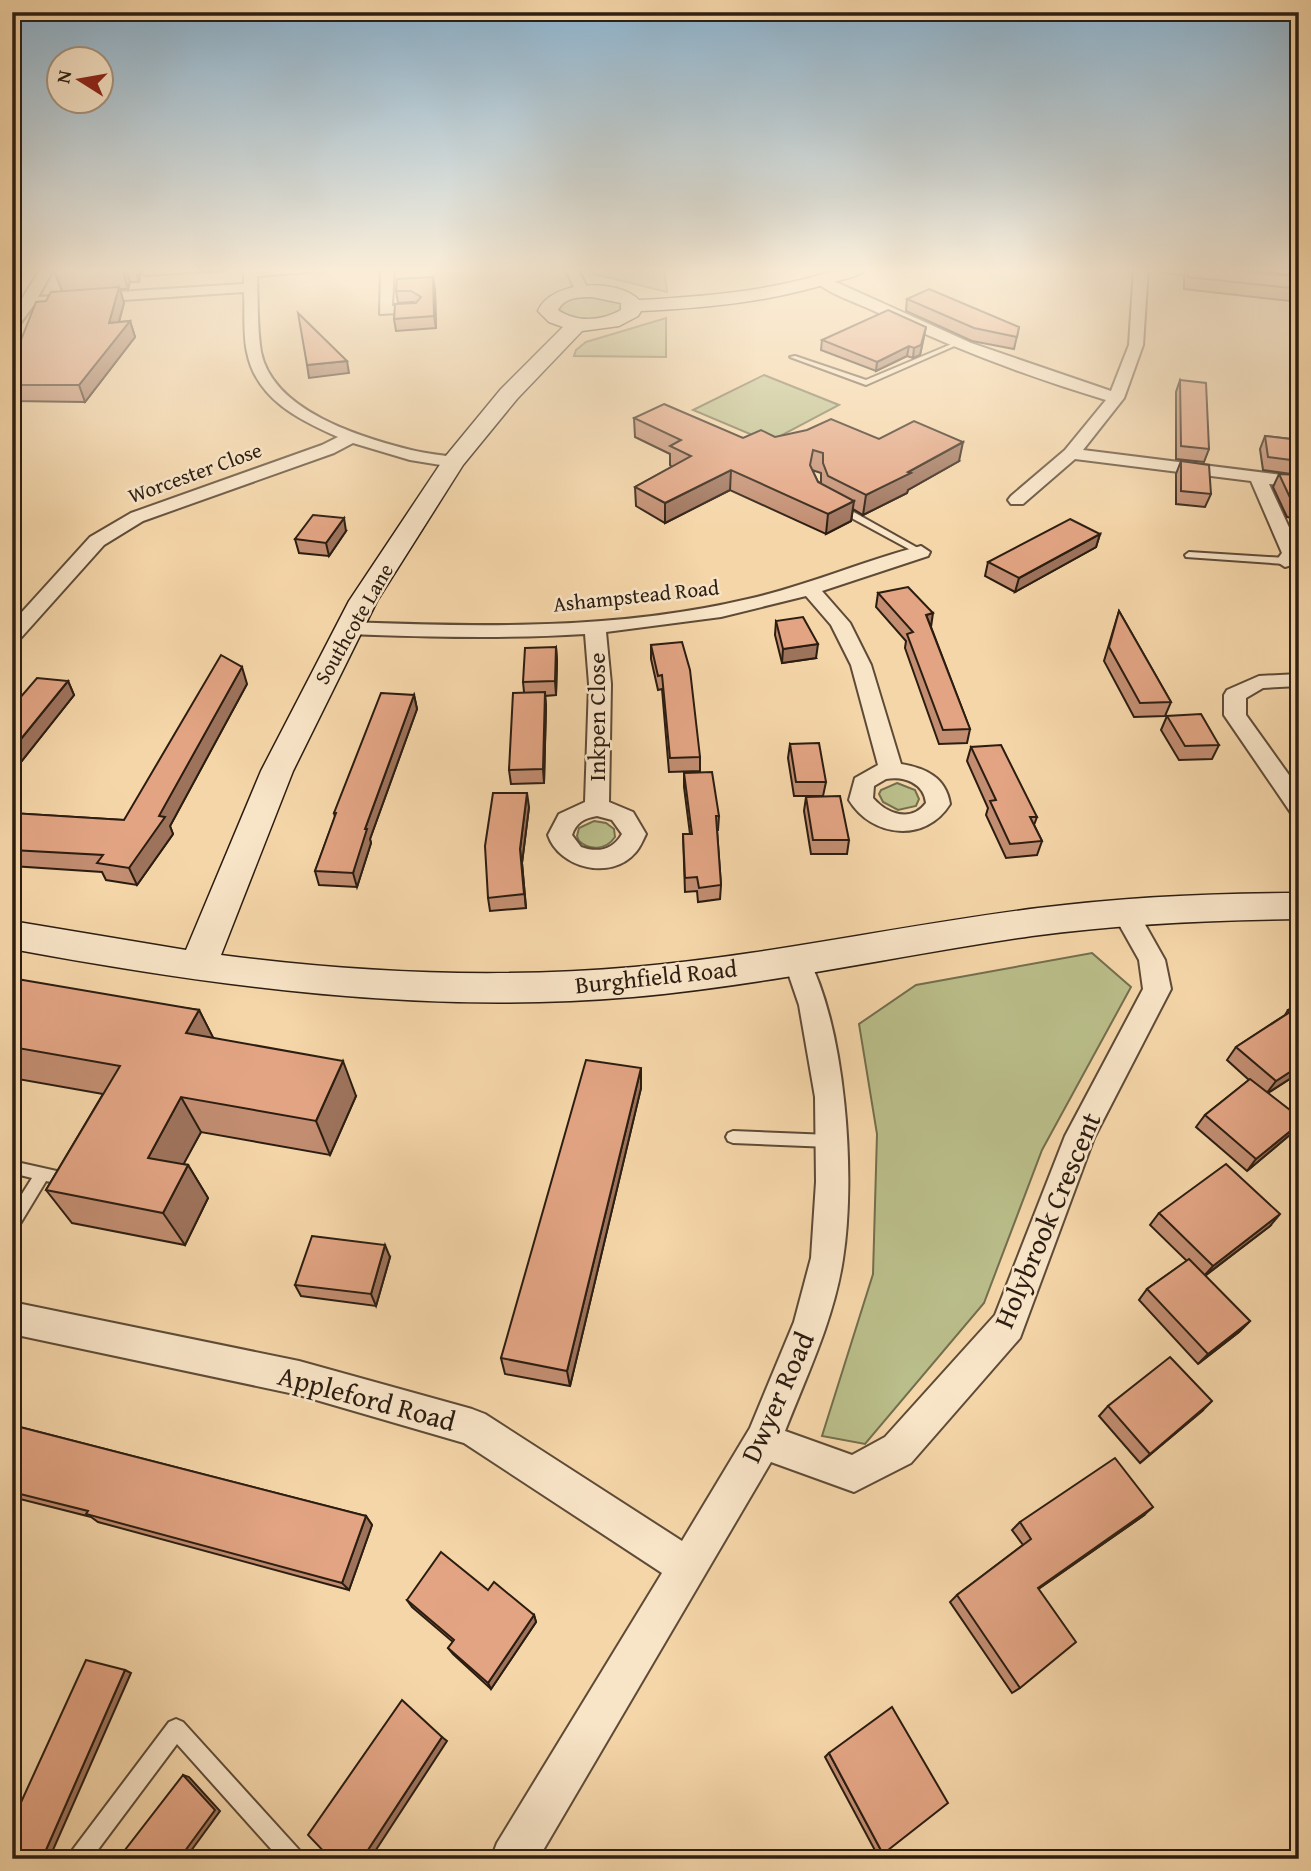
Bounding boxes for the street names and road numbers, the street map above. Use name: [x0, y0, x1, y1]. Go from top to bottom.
street label: Worcester Close: [124, 434, 266, 511]
street label: Southcote Lane: [306, 557, 401, 690]
street label: Ashampstead Road: [551, 571, 721, 620]
street label: Inkpen Close: [579, 653, 614, 781]
street label: Burghfield Road: [573, 951, 739, 1002]
street label: Holybrook Crescent: [983, 1105, 1111, 1334]
street label: Dwyer Road: [729, 1325, 824, 1469]
street label: Appleford Road: [274, 1354, 461, 1441]

